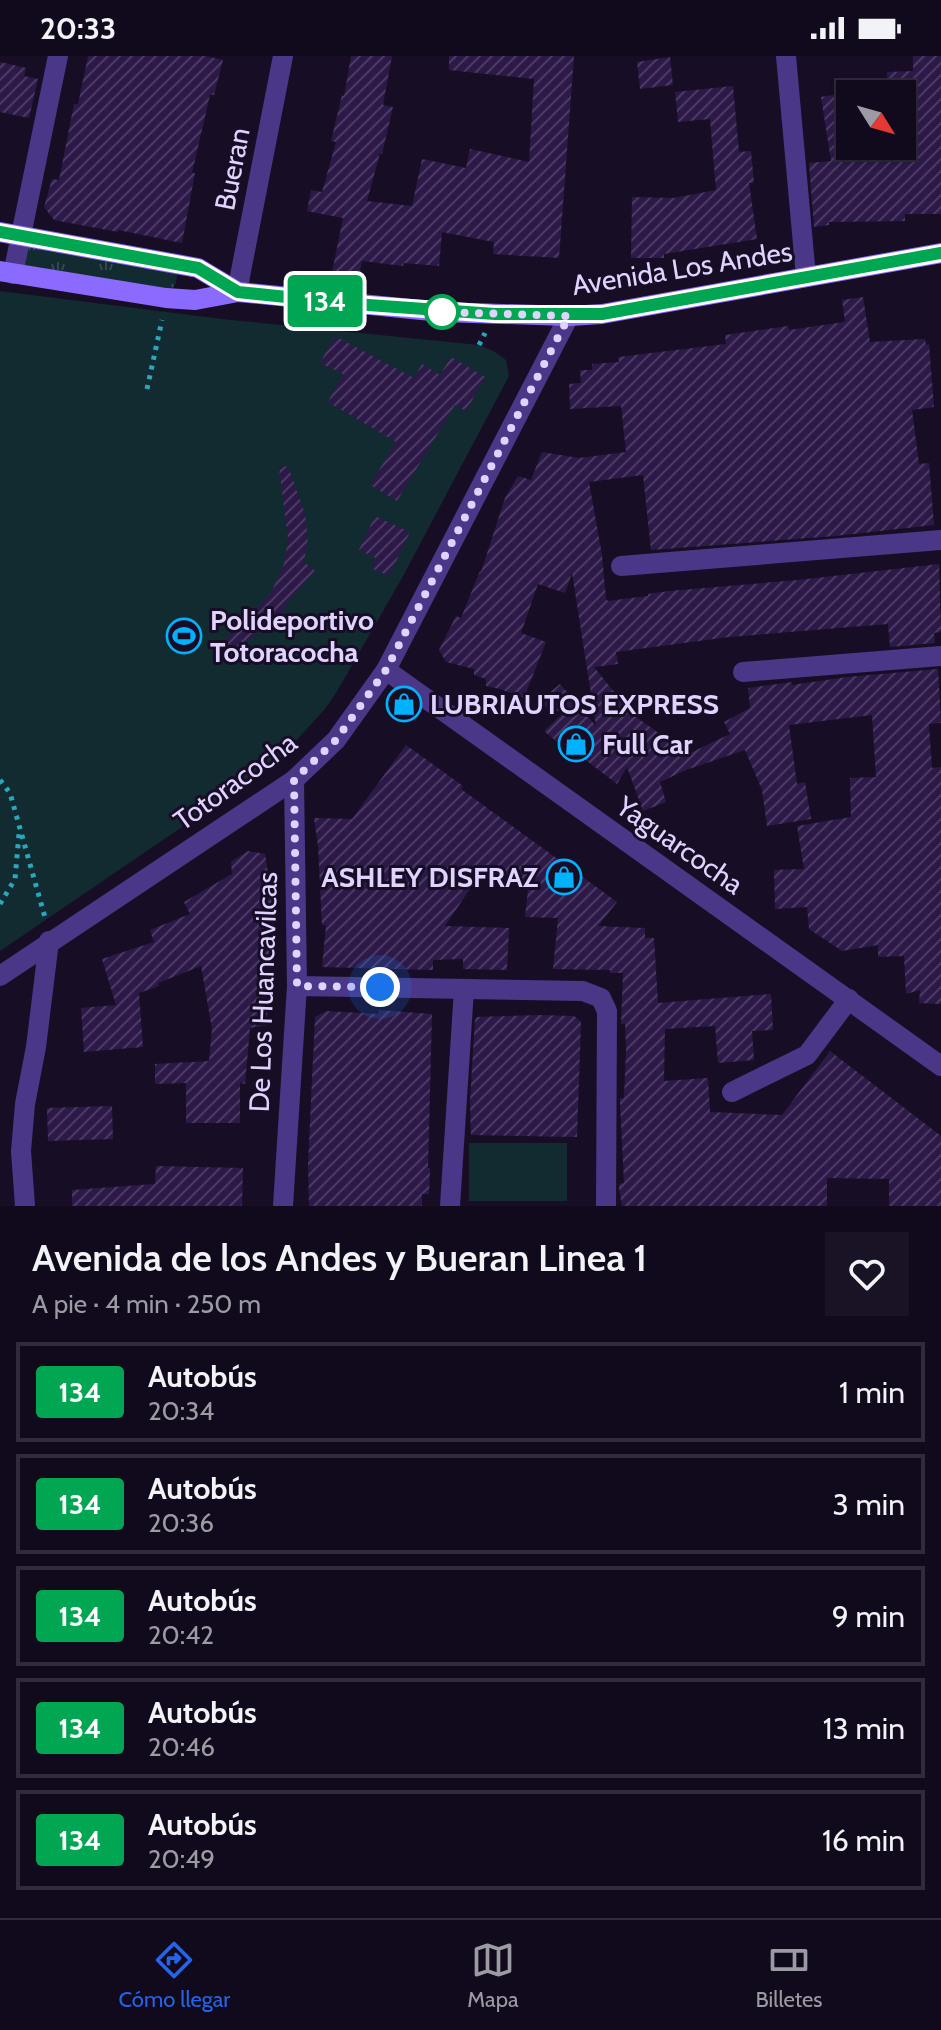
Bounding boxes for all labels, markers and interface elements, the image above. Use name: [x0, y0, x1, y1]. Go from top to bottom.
text: 20:33: [40, 10, 116, 47]
north arrow: [836, 80, 916, 160]
map controls: [836, 80, 916, 160]
street label: Bueran: [207, 125, 257, 213]
street label: Avenida Los Andes: [570, 234, 794, 302]
line badge: 134: [279, 275, 371, 327]
text: 134: [304, 284, 346, 318]
unlabelled marker: [425, 295, 459, 329]
place label: Polideportivo Totoracocha: [210, 603, 374, 669]
sports icon: Polideportivo Totoracocha: [165, 617, 203, 655]
shop icon: LUBRIAUTOS EXPRESS: [385, 685, 423, 723]
place label: LUBRIAUTOS EXPRESS: [430, 687, 719, 721]
street label: Totoracocha: [167, 725, 304, 837]
shop icon: Full Car: [557, 725, 595, 763]
place label: Full Car: [602, 727, 693, 761]
street label: Yaguarcocha: [609, 788, 751, 901]
shop icon: ASHLEY DISFRAZ: [545, 858, 583, 896]
place label: ASHLEY DISFRAZ: [321, 860, 539, 894]
street label: De Los Huancavilcas: [242, 871, 284, 1113]
your location: [360, 967, 400, 1007]
button: heart: [825, 1232, 909, 1316]
text: Avenida de los Andes y Bueran Linea 1: [32, 1234, 647, 1281]
text: A pie · 4 min · 250 m: [32, 1288, 261, 1320]
text: Autobús: [148, 1358, 257, 1395]
text: 1 min: [839, 1374, 905, 1411]
text: 134: [59, 1375, 101, 1409]
text: 20:34: [148, 1395, 214, 1427]
text: Autobús: [148, 1470, 257, 1507]
text: 3 min: [833, 1486, 905, 1523]
text: 134: [59, 1487, 101, 1521]
text: 20:36: [148, 1507, 214, 1539]
text: Autobús: [148, 1582, 257, 1619]
text: 9 min: [832, 1598, 905, 1635]
text: 134: [59, 1599, 101, 1633]
text: 20:42: [148, 1619, 214, 1651]
text: Autobús: [148, 1694, 257, 1731]
text: 13 min: [823, 1710, 905, 1747]
text: 134: [59, 1711, 101, 1745]
text: 20:46: [148, 1731, 215, 1763]
text: Autobús: [148, 1806, 257, 1843]
text: 16 min: [822, 1822, 905, 1859]
text: 134: [59, 1823, 101, 1857]
text: 20:49: [148, 1843, 215, 1875]
tab: Cómo llegar: [119, 1938, 230, 2013]
tab: Mapa: [467, 1938, 518, 2013]
tab: Billetes: [756, 1938, 822, 2013]

